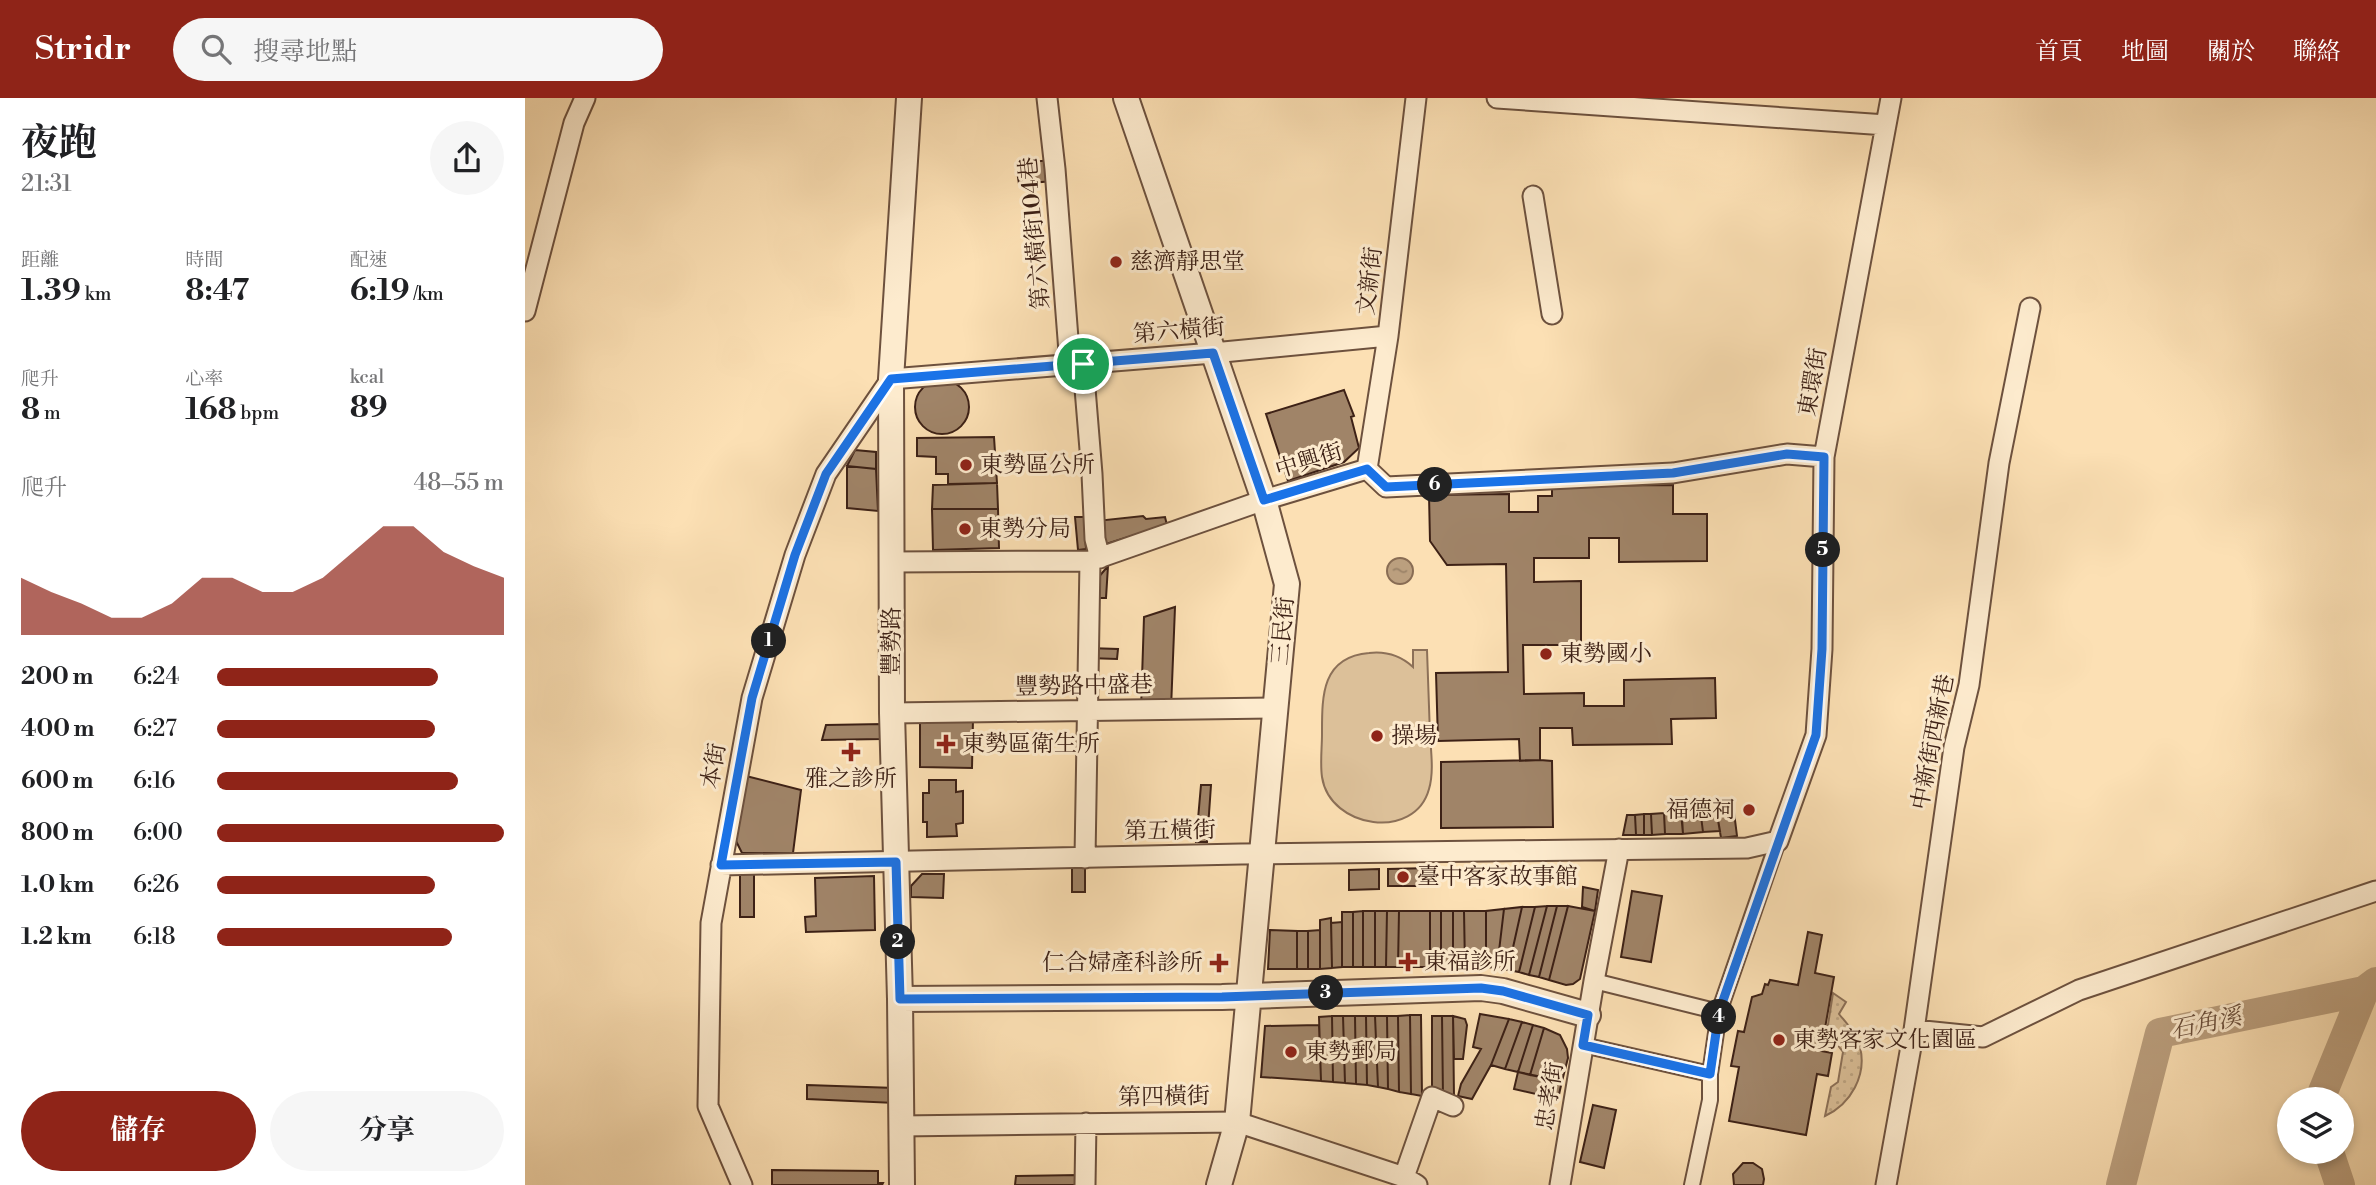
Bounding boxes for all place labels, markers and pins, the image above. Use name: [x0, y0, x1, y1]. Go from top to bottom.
place label: 慈濟靜思堂: [1130, 248, 1245, 276]
marker: 慈濟靜思堂: [1108, 254, 1124, 270]
pin: [1053, 334, 1113, 394]
place label: 東勢區公所: [980, 451, 1095, 479]
marker: 東勢區公所: [958, 457, 974, 473]
pin: 6: [1417, 468, 1453, 502]
place label: 東勢分局: [979, 515, 1071, 543]
marker: 東勢分局: [957, 521, 973, 537]
pin: 5: [1805, 532, 1841, 568]
pin: 1: [751, 624, 787, 658]
place label: 東勢國小: [1560, 640, 1652, 668]
marker: 東勢國小: [1538, 646, 1554, 662]
place label: 操場: [1391, 722, 1437, 750]
marker: 操場: [1369, 728, 1385, 744]
place label: 東勢區衛生所: [962, 730, 1100, 758]
marker: 東勢區衛生所: [936, 734, 956, 754]
marker: 雅之診所: [841, 742, 861, 762]
place label: 雅之診所: [805, 765, 897, 793]
place label: 福德祠: [1666, 796, 1735, 824]
marker: 福德祠: [1741, 802, 1757, 818]
place label: 臺中客家故事館: [1417, 863, 1578, 891]
marker: 臺中客家故事館: [1395, 869, 1411, 885]
pin: 2: [881, 924, 915, 960]
place label: 東福診所: [1424, 948, 1516, 976]
place label: 仁合婦產科診所: [1042, 949, 1203, 977]
marker: 東福診所: [1398, 952, 1418, 972]
marker: 仁合婦產科診所: [1209, 953, 1229, 973]
pin: 3: [1309, 976, 1343, 1010]
pin: 4: [1701, 1000, 1737, 1034]
place label: 東勢客家文化園區: [1793, 1026, 1977, 1054]
marker: 東勢客家文化園區: [1771, 1032, 1787, 1048]
place label: 東勢郵局: [1305, 1038, 1397, 1066]
marker: 東勢郵局: [1283, 1044, 1299, 1060]

